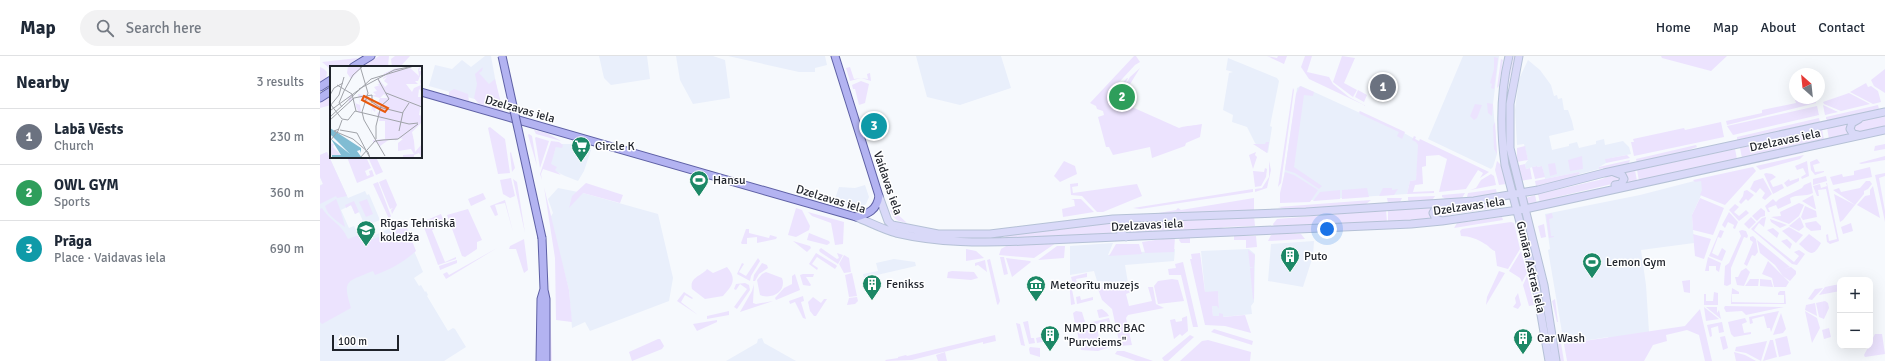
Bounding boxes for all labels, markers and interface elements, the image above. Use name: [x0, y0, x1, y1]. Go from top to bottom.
search box: [80, 10, 360, 46]
text: Map: [20, 16, 56, 40]
icon: search: [94, 17, 116, 39]
text: Search here: [126, 19, 201, 37]
text: Home: [1656, 19, 1691, 36]
text: Map: [1713, 19, 1738, 36]
text: About: [1760, 19, 1796, 36]
text: Contact: [1818, 19, 1865, 36]
inset map: [330, 66, 422, 158]
north arrow: [1789, 68, 1825, 104]
text: Nearby: [16, 72, 69, 93]
pin: 1: [1370, 72, 1396, 102]
text: 3 results: [256, 74, 304, 90]
pin: 2: [1109, 82, 1135, 112]
street label: Dzelzavas iela: [483, 92, 557, 127]
pin: 3: [861, 111, 887, 141]
text: Labā Vēsts: [54, 120, 123, 138]
street label: Dzelzavas iela: [1748, 126, 1822, 155]
text: 1: [25, 129, 33, 145]
text: 230 m: [270, 129, 304, 145]
supermarket icon: Circle K: [570, 135, 592, 163]
text: Church: [54, 138, 94, 154]
place label: Circle K: [595, 139, 635, 154]
street label: Vaidavas iela: [870, 149, 905, 217]
sports icon: Hansu: [688, 169, 710, 197]
place label: Hansu: [713, 173, 746, 188]
text: OWL GYM: [54, 176, 119, 194]
street label: Dzelzavas iela: [794, 182, 868, 217]
text: 2: [25, 185, 33, 201]
text: 360 m: [270, 185, 304, 201]
text: Sports: [54, 194, 90, 210]
street label: Dzelzavas iela: [1432, 194, 1506, 219]
place label: Rīgas Tehniskā koledža: [380, 216, 455, 245]
street label: Dzelzavas iela: [1111, 216, 1183, 235]
school or university icon: Rīgas Tehniskā koledža: [355, 219, 377, 247]
your location: [1317, 219, 1337, 239]
street label: Gunāra Astras iela: [1513, 220, 1548, 315]
text: Prāga: [54, 232, 92, 250]
text: 3: [25, 241, 33, 257]
text: 690 m: [270, 241, 304, 257]
building icon: Puto: [1279, 245, 1301, 273]
place label: Puto: [1304, 249, 1328, 264]
text: Place · Vaidavas iela: [54, 250, 166, 266]
sports icon: Lemon Gym: [1581, 251, 1603, 279]
place label: Lemon Gym: [1606, 255, 1666, 270]
building icon: Fenikss: [861, 273, 883, 301]
museum icon: Meteorītu muzejs: [1025, 274, 1047, 302]
place label: Fenikss: [886, 277, 924, 292]
map controls: [1837, 277, 1873, 349]
button: +: [1837, 277, 1873, 313]
place label: Meteorītu muzejs: [1050, 278, 1139, 293]
button: −: [1837, 313, 1873, 349]
place label: NMPD RRC BAC "Purvciems": [1064, 321, 1145, 350]
building icon: NMPD RRC BAC "Purvciems": [1039, 324, 1061, 352]
building icon: Car Wash: [1512, 327, 1534, 355]
place label: Car Wash: [1537, 331, 1585, 346]
scale bar: [332, 333, 399, 352]
text: 100 m: [338, 335, 367, 348]

